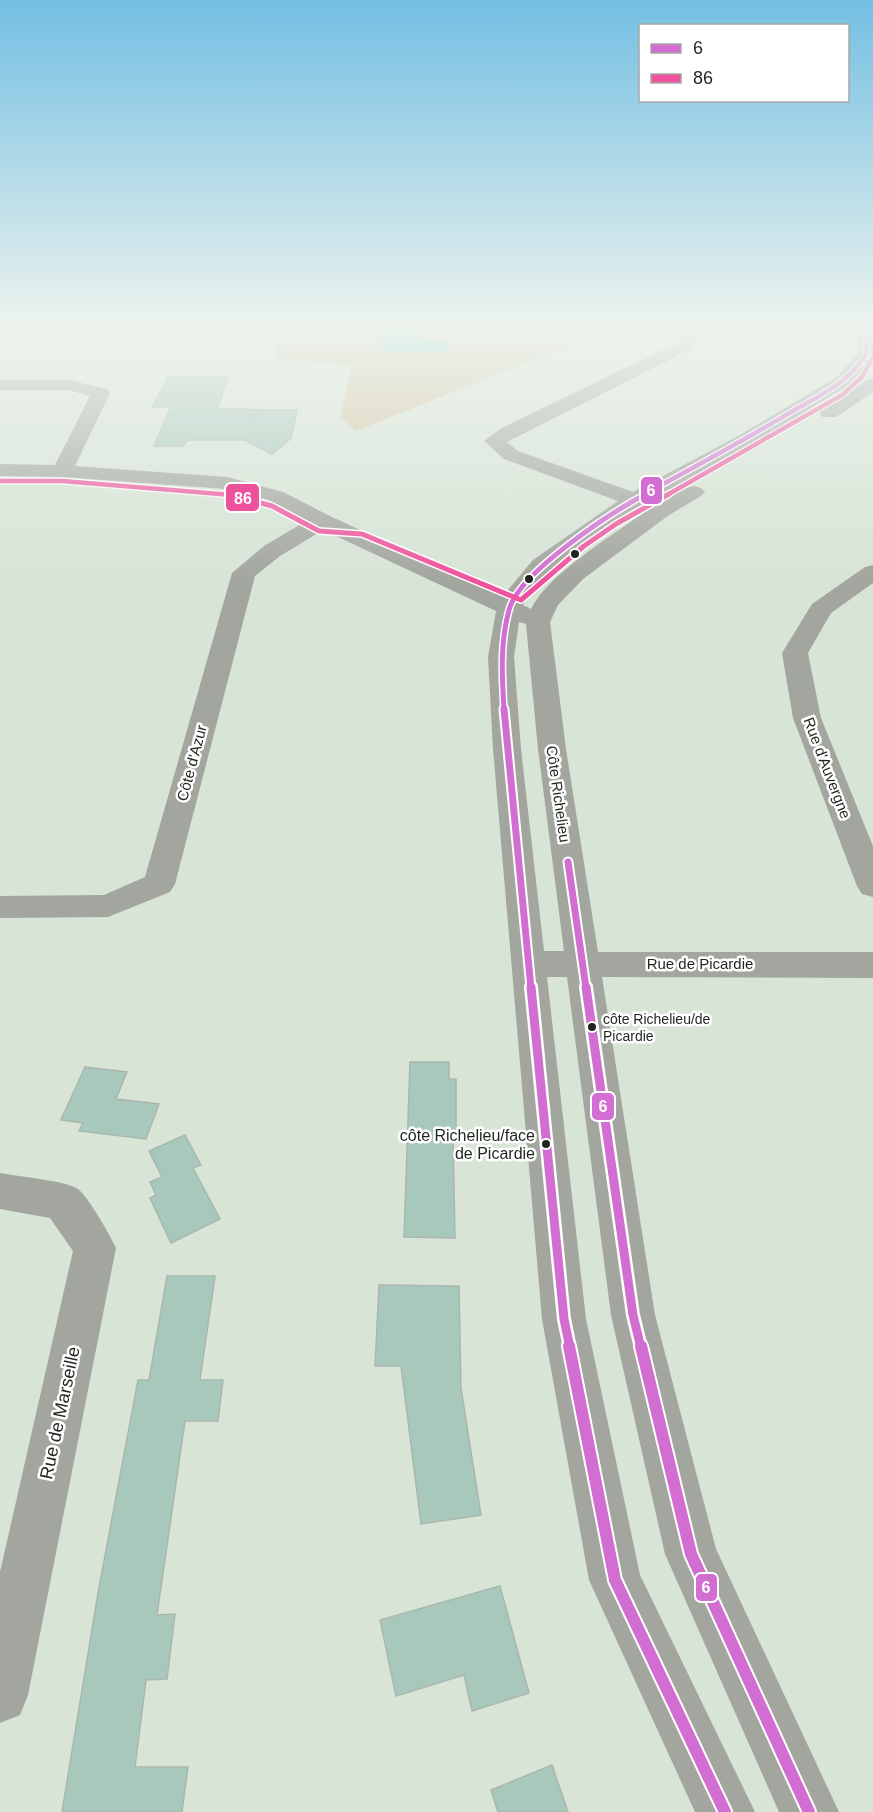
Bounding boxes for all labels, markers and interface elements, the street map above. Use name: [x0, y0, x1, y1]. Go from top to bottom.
legend: [639, 24, 849, 102]
text: 6: [693, 38, 703, 58]
text: 86: [693, 68, 713, 88]
line badge: 6: [640, 476, 663, 505]
text: 6: [647, 482, 656, 499]
line badge: 86: [225, 483, 260, 512]
text: 86: [234, 490, 252, 507]
unlabelled marker: [569, 548, 581, 560]
unlabelled marker: [523, 573, 535, 585]
street label: Rue d'Auvergne: [800, 715, 855, 821]
street label: Côte d'Azur: [173, 723, 210, 803]
street label: Côte Richelieu: [543, 744, 574, 843]
street label: Rue de Picardie: [647, 955, 753, 972]
place label: côte Richelieu/de Picardie: [603, 1011, 711, 1044]
marker: côte Richelieu/de Picardie: [586, 1021, 598, 1033]
line badge: 6: [591, 1092, 615, 1121]
text: 6: [599, 1098, 608, 1115]
place label: côte Richelieu/face de Picardie: [400, 1127, 535, 1162]
marker: côte Richelieu/face de Picardie: [540, 1138, 552, 1150]
street label: Rue de Marseille: [36, 1345, 84, 1481]
line badge: 6: [695, 1573, 718, 1602]
text: 6: [702, 1579, 711, 1596]

